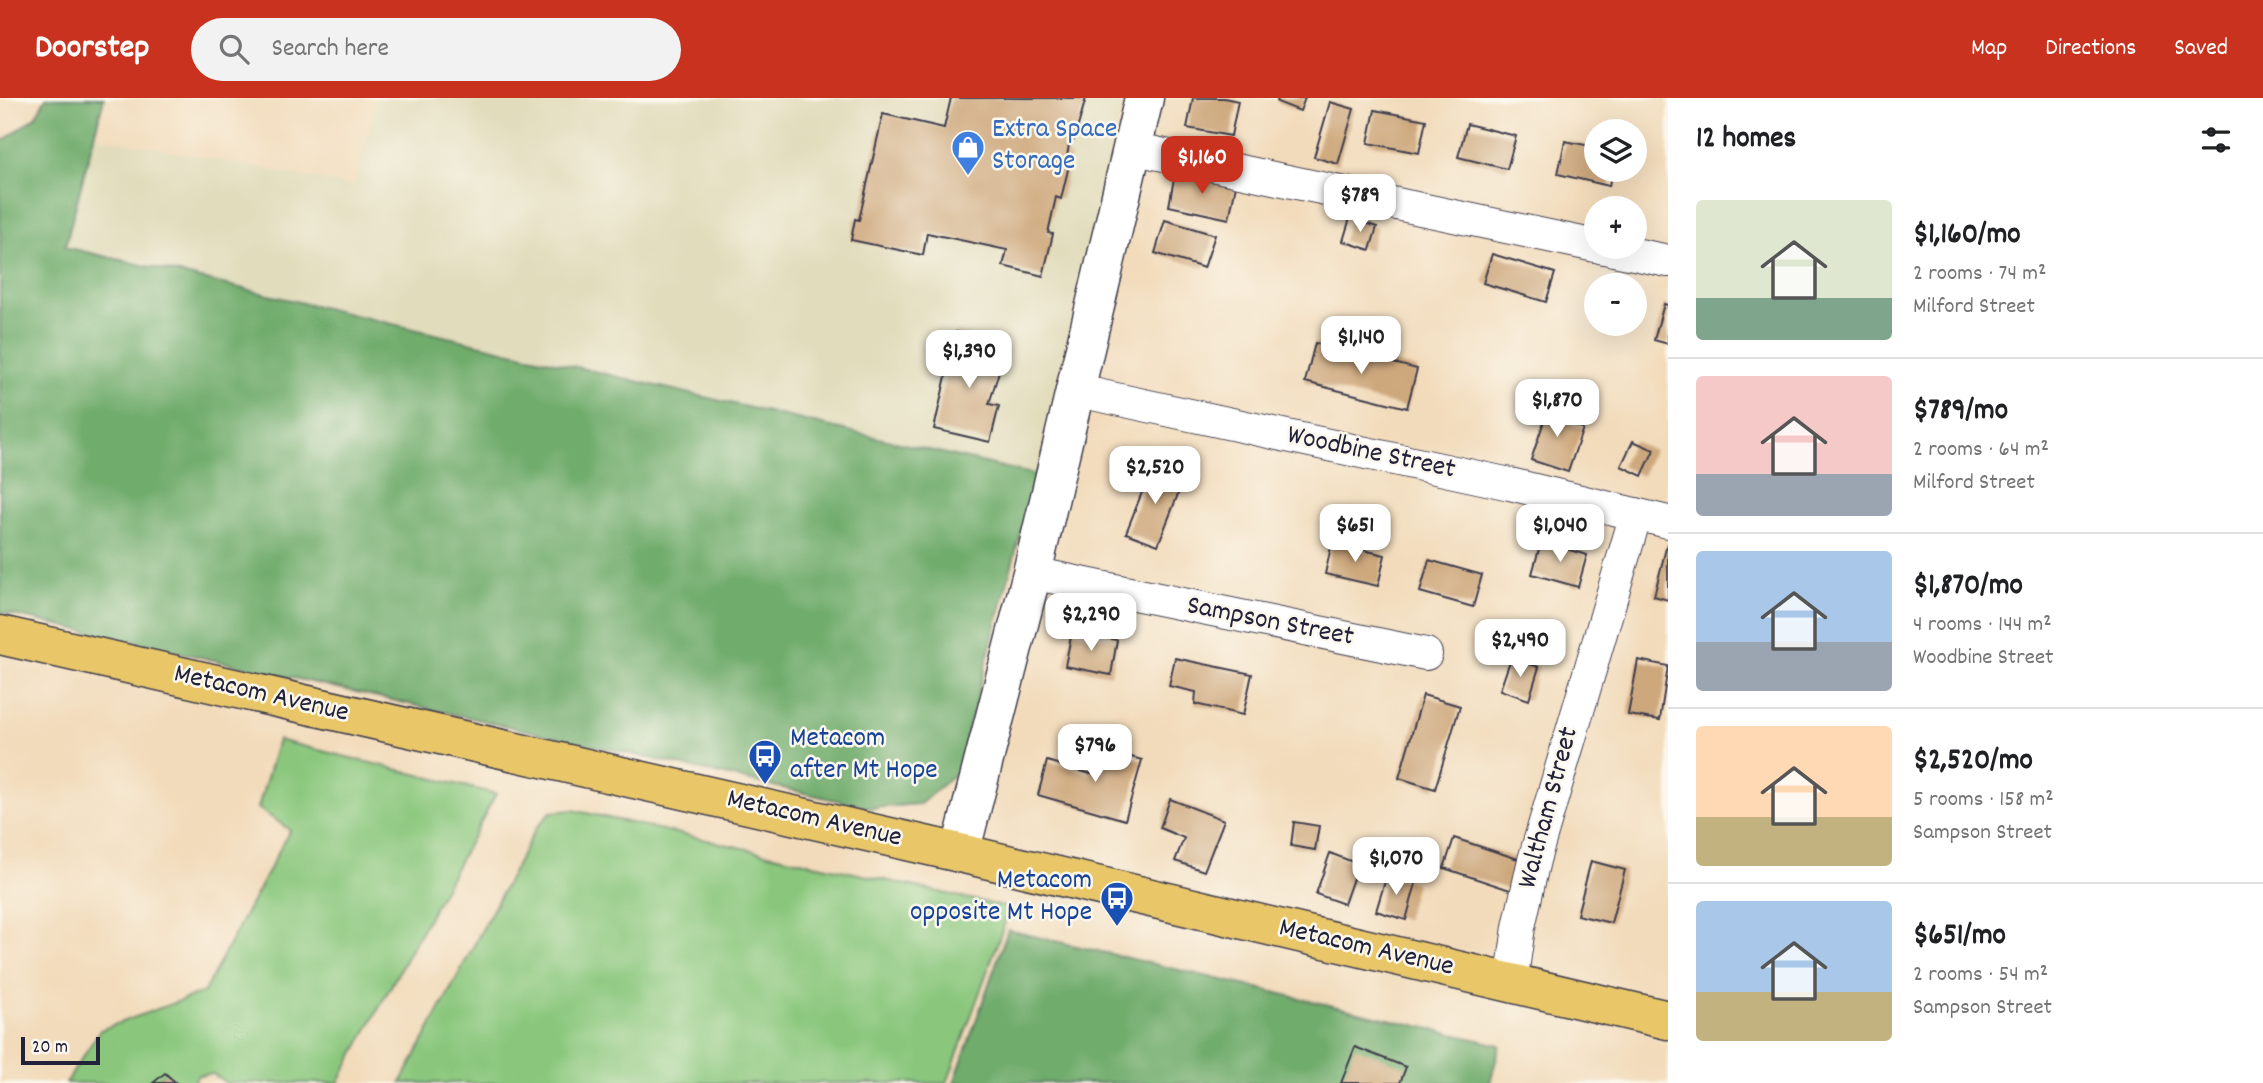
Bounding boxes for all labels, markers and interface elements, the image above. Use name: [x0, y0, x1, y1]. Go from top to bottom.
search box: [191, 18, 681, 81]
text: Doorstep: [35, 26, 149, 73]
icon: search: [215, 30, 253, 68]
text: Search here: [271, 31, 389, 68]
text: Map: [1971, 32, 2007, 66]
text: Directions: [2045, 32, 2136, 66]
text: Saved: [2174, 32, 2228, 66]
place label: Extra Space Storage: [992, 111, 1117, 183]
map controls: [1584, 119, 1647, 336]
button: layers: [1584, 119, 1647, 182]
text: 12 homes: [1696, 119, 1796, 162]
icon: filters: [2197, 121, 2235, 159]
shop icon: Extra Space Storage: [949, 128, 987, 177]
pin: $1,160: [1145, 136, 1259, 196]
text: $1,160: [1177, 142, 1227, 175]
pin: $789: [1319, 174, 1401, 234]
text: $789: [1340, 180, 1380, 213]
button: +: [1584, 196, 1647, 259]
text: $1,160/mo: [1913, 215, 2021, 258]
icon: home: [1752, 228, 1836, 312]
text: 2 rooms · 74 m²: [1913, 258, 2046, 291]
button: −: [1584, 273, 1647, 336]
text: Milford Street: [1913, 291, 2035, 324]
pin: $1,140: [1304, 316, 1418, 376]
text: $1,140: [1337, 322, 1385, 355]
pin: $1,390: [912, 330, 1026, 390]
text: $1,390: [942, 336, 996, 369]
pin: $1,870: [1500, 380, 1614, 439]
text: $1,870: [1531, 385, 1583, 418]
text: $789/mo: [1913, 391, 2008, 434]
icon: home: [1752, 404, 1836, 488]
street label: Woodbine Street: [1283, 417, 1459, 491]
text: 2 rooms · 64 m²: [1913, 434, 2049, 467]
pin: $2,520: [1098, 446, 1212, 506]
text: $2,520: [1125, 452, 1185, 485]
text: Milford Street: [1913, 467, 2035, 500]
pin: $651: [1314, 504, 1396, 564]
pin: $1,040: [1503, 504, 1617, 564]
text: $651: [1336, 510, 1374, 543]
text: $1,040: [1532, 510, 1588, 543]
text: $1,870/mo: [1913, 566, 2023, 609]
icon: home: [1752, 579, 1836, 663]
street label: Sampson Street: [1183, 587, 1357, 659]
pin: $2,290: [1034, 594, 1148, 653]
text: $2,290: [1061, 599, 1121, 632]
text: 4 rooms · 144 m²: [1913, 609, 2052, 642]
pin: $2,490: [1463, 620, 1577, 679]
text: $2,490: [1491, 625, 1549, 658]
text: Woodbine Street: [1913, 642, 2054, 675]
street label: Metacom Avenue: [170, 655, 352, 735]
place label: Metacom after Mt Hope: [790, 720, 938, 792]
street label: Waltham Street: [1509, 723, 1591, 893]
pin: $796: [1054, 724, 1136, 784]
text: $796: [1074, 730, 1116, 763]
bus stop icon: Metacom after Mt Hope: [746, 737, 784, 786]
text: $2,520/mo: [1913, 741, 2033, 784]
icon: home: [1752, 754, 1836, 838]
street label: Metacom Avenue: [723, 780, 905, 860]
text: 5 rooms · 158 m²: [1913, 784, 2054, 817]
text: Sampson Street: [1913, 817, 2052, 850]
pin: $1,070: [1339, 838, 1453, 897]
text: $1,070: [1369, 843, 1423, 876]
place label: Metacom opposite Mt Hope: [910, 862, 1092, 934]
bus stop icon: Metacom opposite Mt Hope: [1098, 879, 1136, 928]
street label: Metacom Avenue: [1275, 909, 1457, 989]
text: $651/mo: [1913, 916, 2006, 959]
icon: home: [1752, 929, 1836, 1013]
text: 2 rooms · 54 m²: [1913, 959, 2048, 992]
text: Sampson Street: [1913, 992, 2052, 1025]
scale bar: [21, 1034, 100, 1066]
text: 20 m: [32, 1035, 68, 1062]

